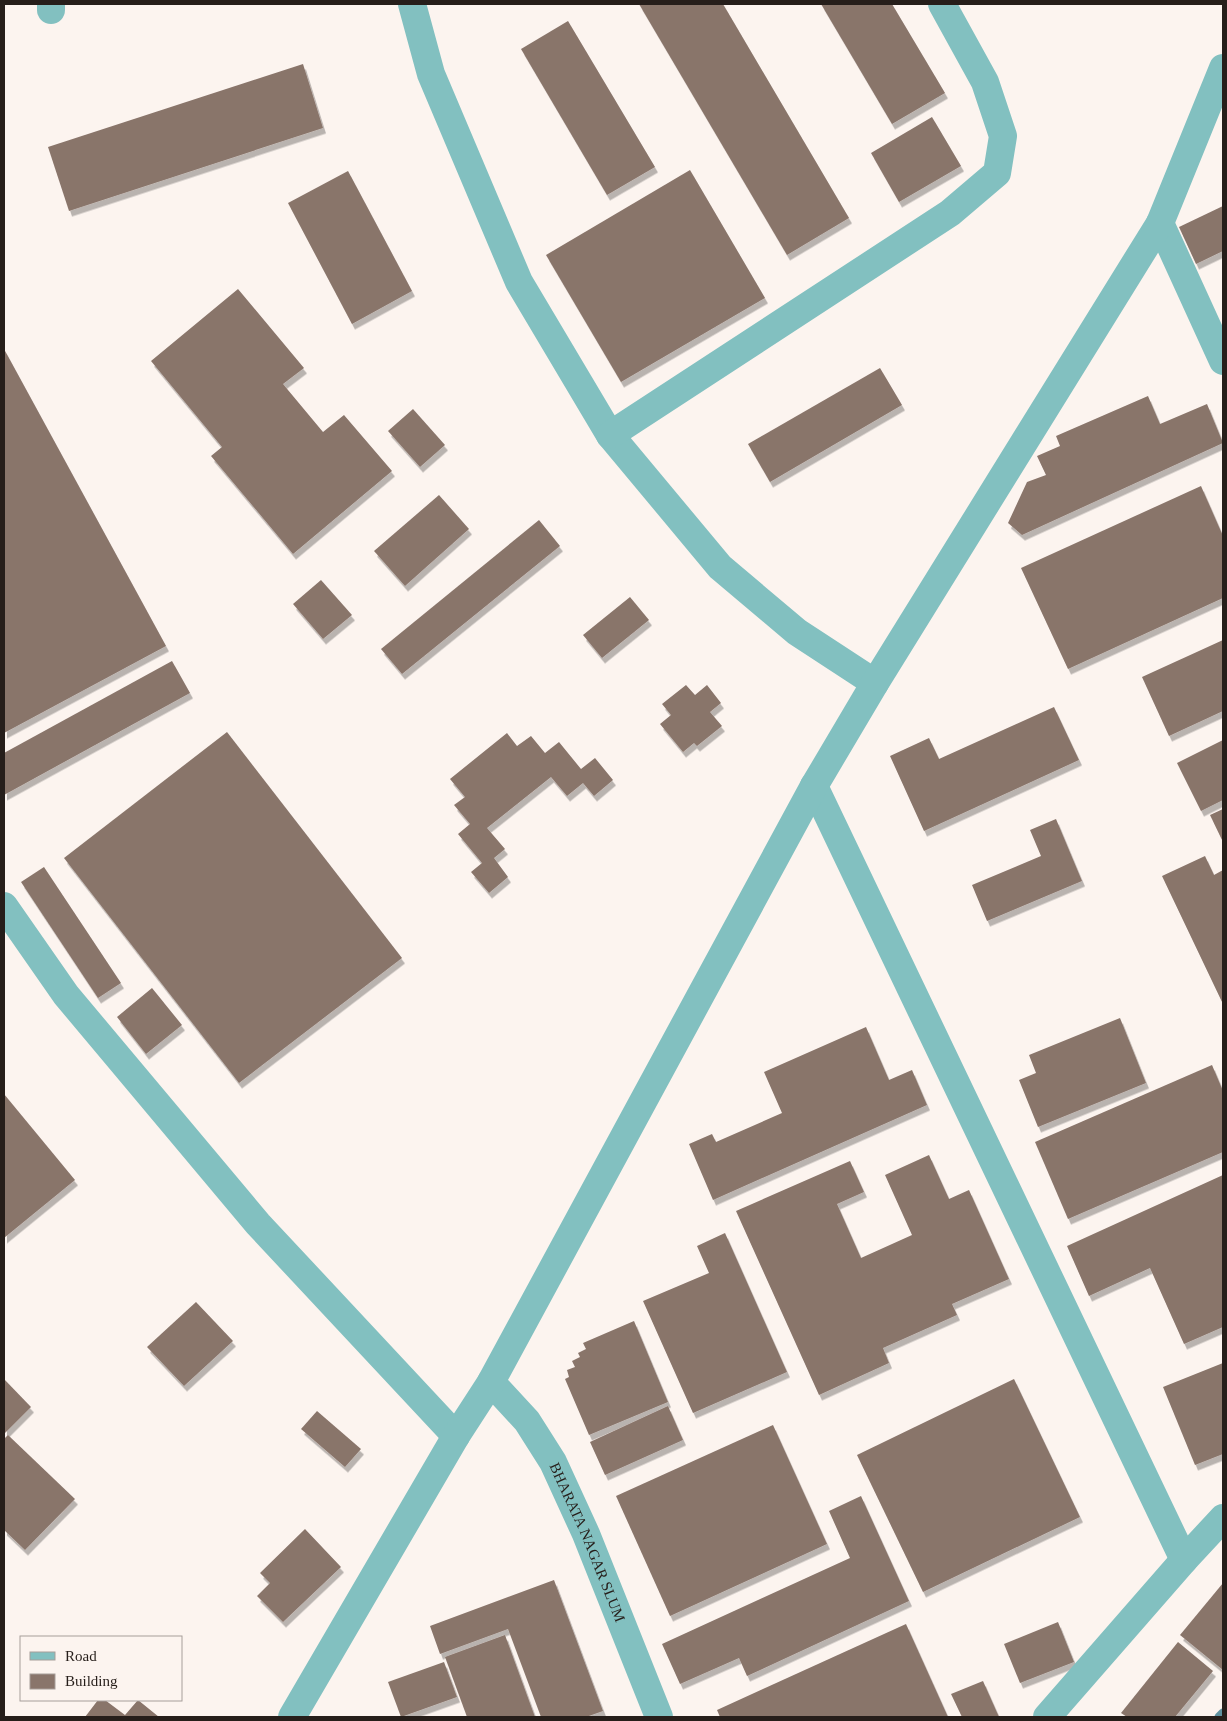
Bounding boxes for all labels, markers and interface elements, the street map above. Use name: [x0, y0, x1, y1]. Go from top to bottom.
street label: BHARATA NAGAR SLUM: [546, 1460, 628, 1624]
legend: [20, 1636, 182, 1701]
text: Road: [65, 1648, 97, 1664]
text: Building: [65, 1673, 118, 1689]

